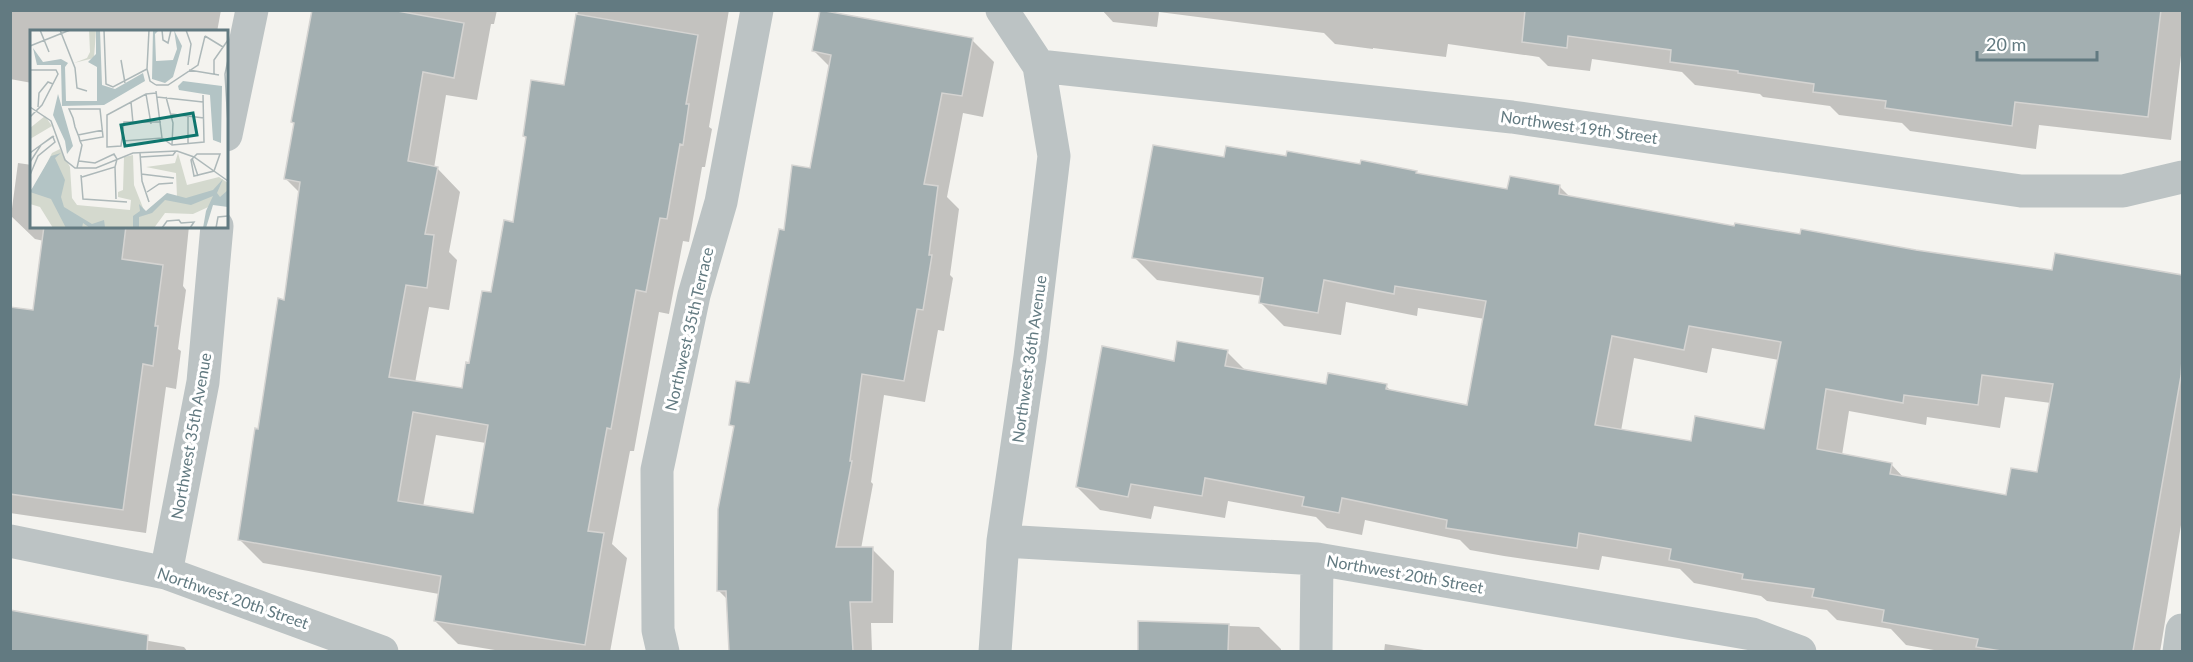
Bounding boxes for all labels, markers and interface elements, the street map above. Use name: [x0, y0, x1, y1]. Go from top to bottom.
scale bar: [1977, 24, 2097, 62]
inset map: [30, 30, 228, 228]
text: 20 m: [1986, 33, 2026, 55]
street label: Northwest 19th Street: [1499, 106, 1659, 147]
street label: Northwest 35th Terrace: [660, 245, 717, 413]
street label: Northwest 36th Avenue: [1007, 274, 1050, 444]
street label: Northwest 35th Avenue: [166, 351, 215, 521]
street label: Northwest 20th Street: [1325, 550, 1485, 597]
street label: Northwest 20th Street: [155, 563, 311, 632]

